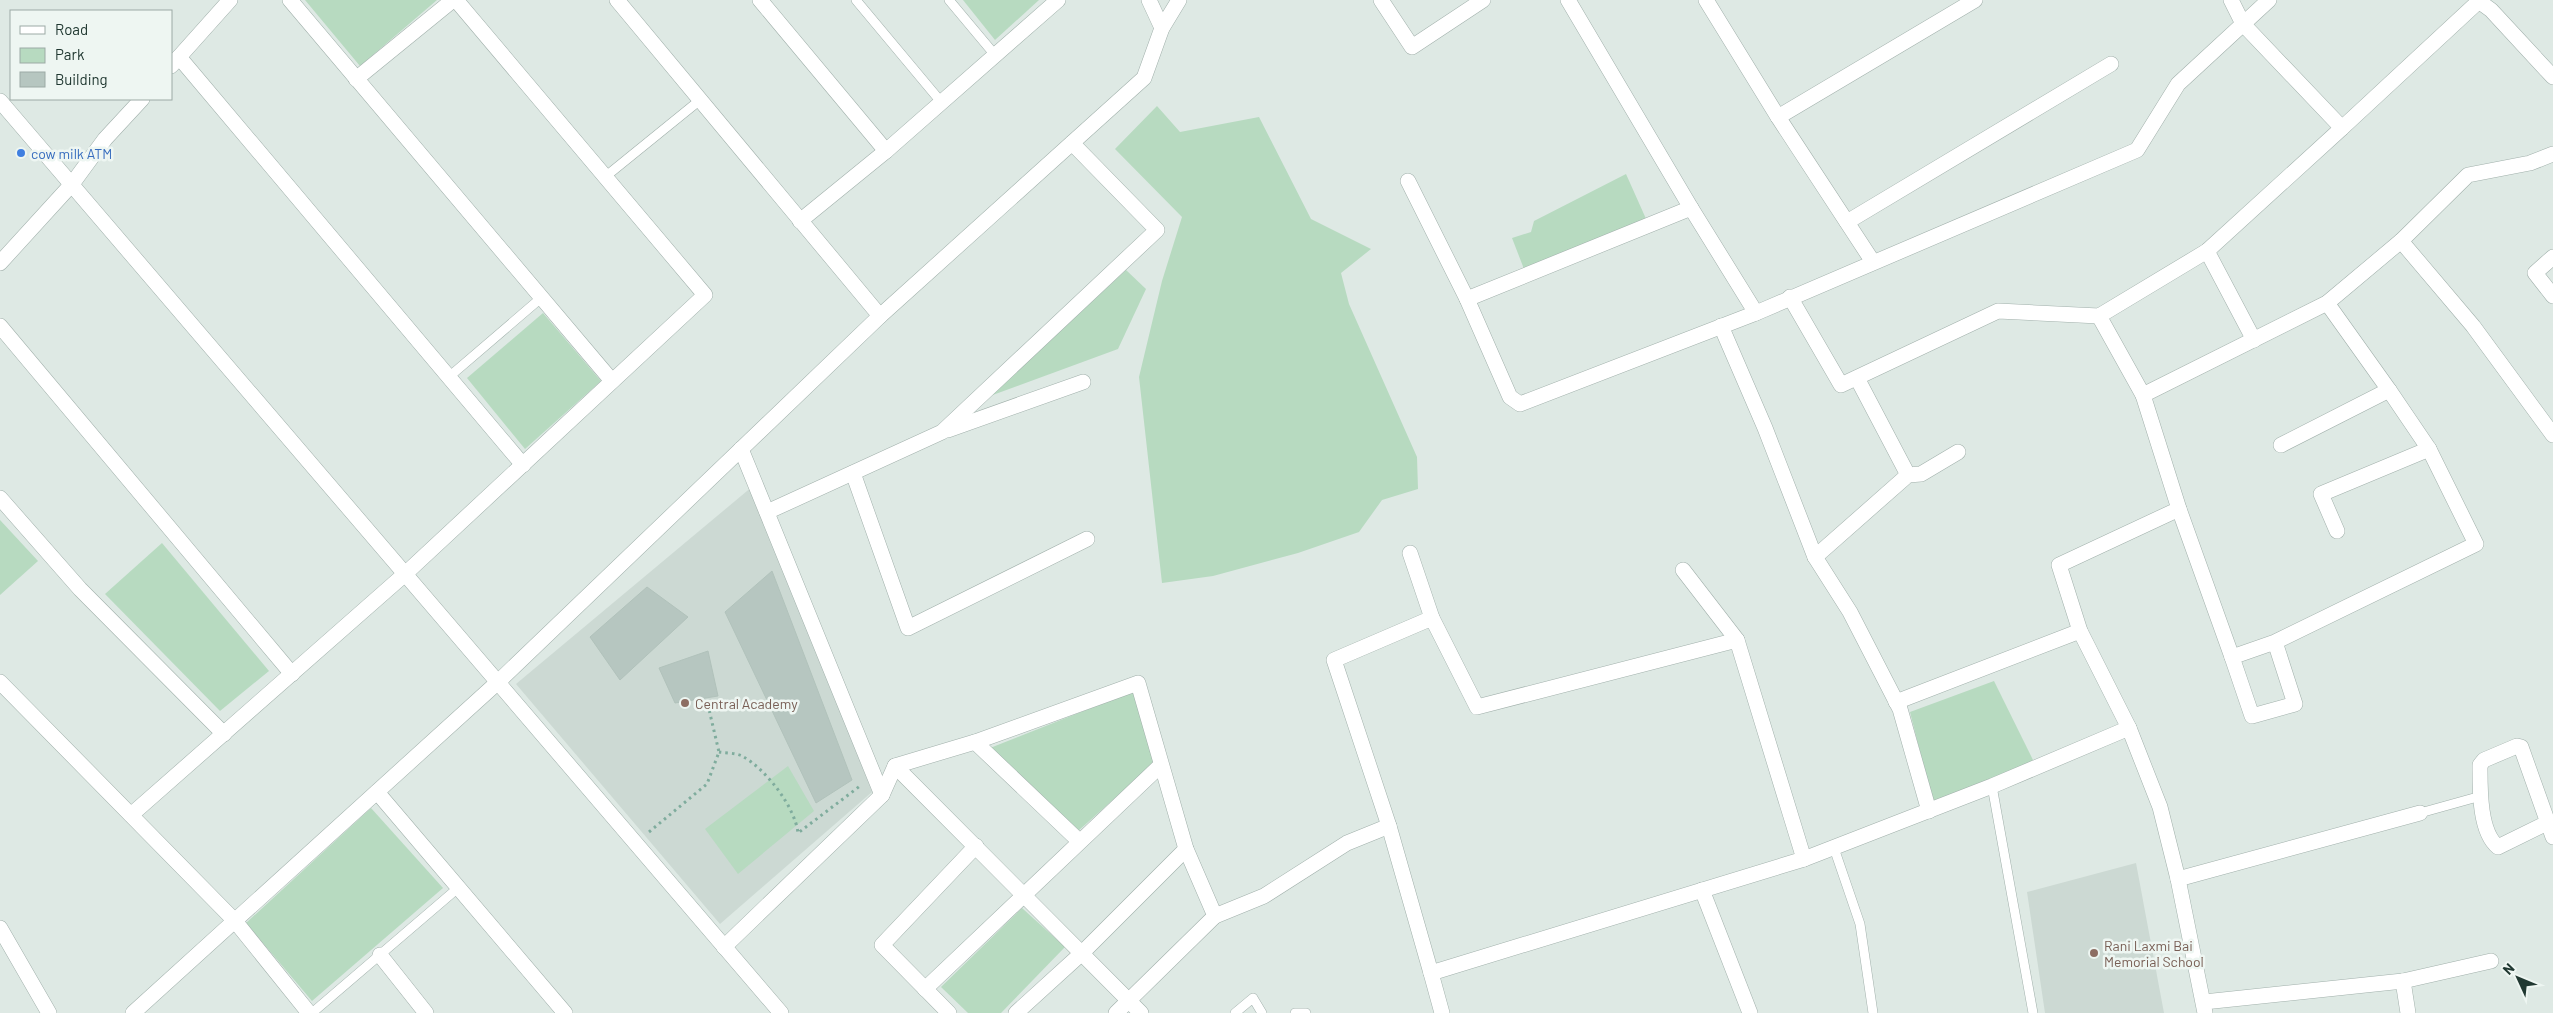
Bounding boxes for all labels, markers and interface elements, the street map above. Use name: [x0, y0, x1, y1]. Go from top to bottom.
legend: [10, 10, 172, 100]
text: Road: [55, 20, 88, 38]
text: Park: [55, 45, 85, 63]
text: Building: [55, 70, 108, 88]
place label: cow milk ATM: [31, 145, 112, 162]
marker: cow milk ATM: [15, 147, 27, 159]
place label: Central Academy: [695, 695, 798, 712]
marker: Central Academy: [679, 697, 691, 709]
place label: Rani Laxmi Bai Memorial School: [2104, 937, 2204, 970]
marker: Rani Laxmi Bai Memorial School: [2088, 947, 2100, 959]
north arrow: [2493, 953, 2543, 1003]
text: N: [2499, 959, 2518, 978]

